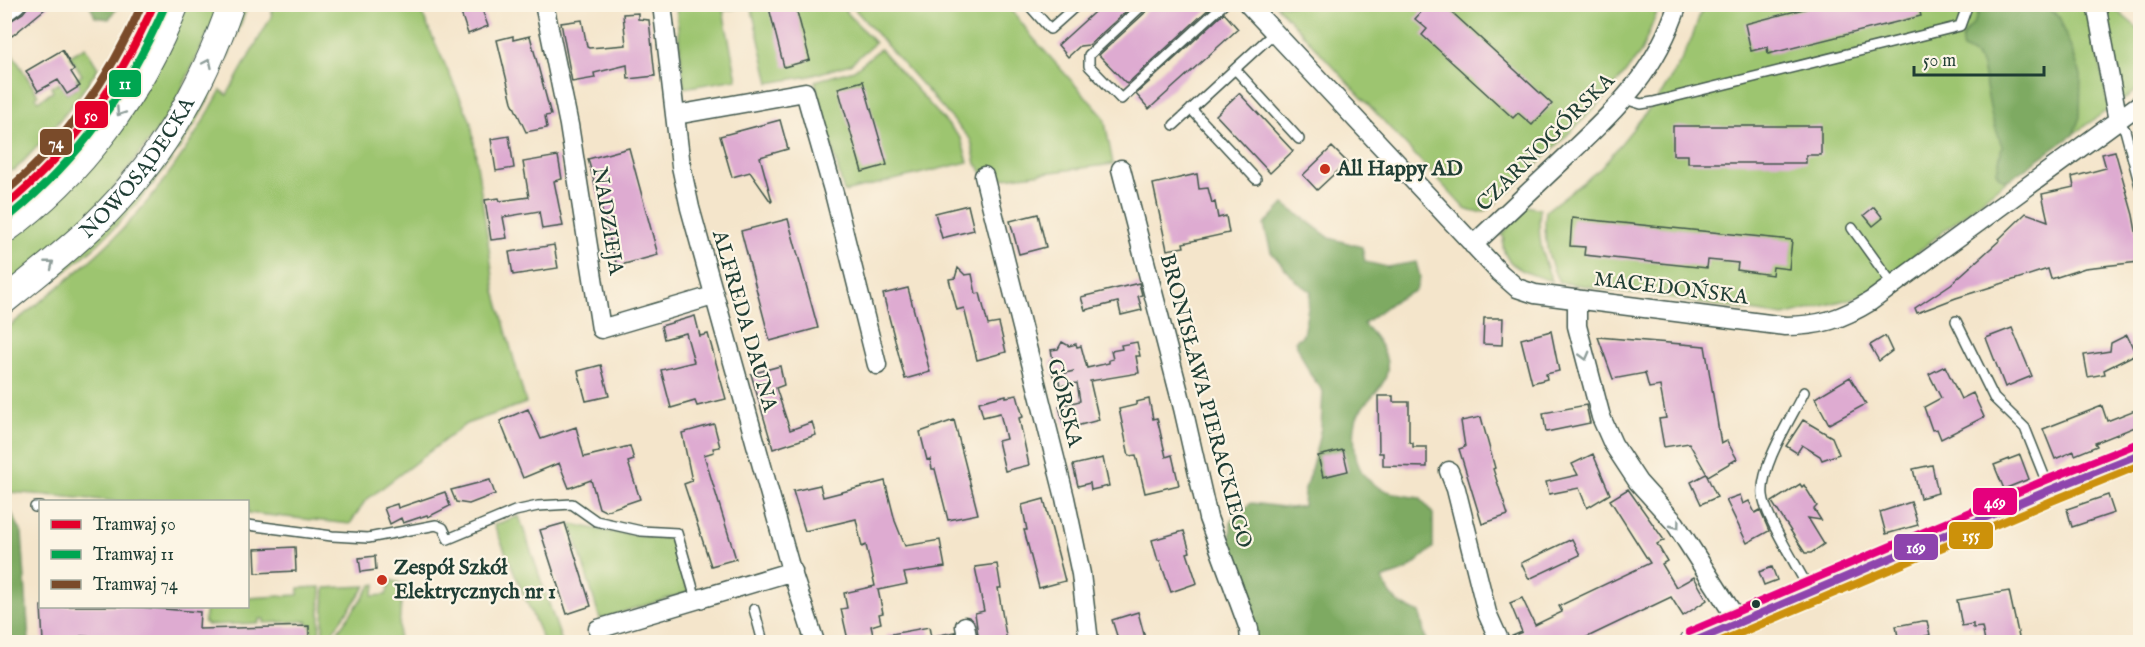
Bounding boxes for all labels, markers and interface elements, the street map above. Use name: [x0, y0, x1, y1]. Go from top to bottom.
scale bar: [1914, 39, 2044, 77]
text: 50 m: [1923, 50, 1956, 73]
one-way arrow: [201, 59, 213, 70]
street label: CZARNOGÓRSKA: [1470, 67, 1622, 218]
line badge: 11: [108, 69, 142, 98]
text: 11: [119, 75, 131, 95]
street label: NOWOSĄDECKA: [74, 92, 202, 245]
line badge: 50: [74, 100, 109, 129]
one-way arrow: [116, 105, 127, 116]
text: 50: [84, 107, 98, 127]
line badge: 74: [39, 128, 73, 156]
text: 74: [48, 134, 65, 154]
place label: All Happy AD: [1336, 156, 1463, 183]
marker: All Happy AD: [1318, 162, 1332, 176]
street label: NADZIEJA: [585, 165, 629, 278]
street label: ALFREDA DAUNA: [705, 226, 783, 416]
street label: BRONISŁAWA PIERACKIEGO: [1153, 251, 1257, 551]
one-way arrow: [43, 260, 54, 271]
street label: MACEDOŃSKA: [1592, 265, 1751, 312]
one-way arrow: [1578, 351, 1590, 361]
street label: GÓRSKA: [1040, 356, 1089, 451]
line badge: 469: [1972, 487, 2018, 516]
text: 469: [1984, 494, 2006, 514]
legend: [39, 500, 249, 608]
text: Tramwaj 50: [93, 514, 176, 537]
one-way arrow: [1669, 518, 1680, 529]
line badge: 155: [1948, 521, 1994, 550]
text: 155: [1962, 527, 1980, 547]
line badge: 169: [1893, 533, 1939, 561]
text: 169: [1906, 539, 1926, 559]
text: Tramwaj 11: [93, 544, 174, 567]
place label: Zespół Szkół Elektrycznych nr 1: [394, 555, 556, 606]
marker: Zespół Szkół Elektrycznych nr 1: [375, 573, 389, 587]
text: Tramwaj 74: [93, 574, 178, 597]
unlabelled marker: [1750, 598, 1762, 610]

